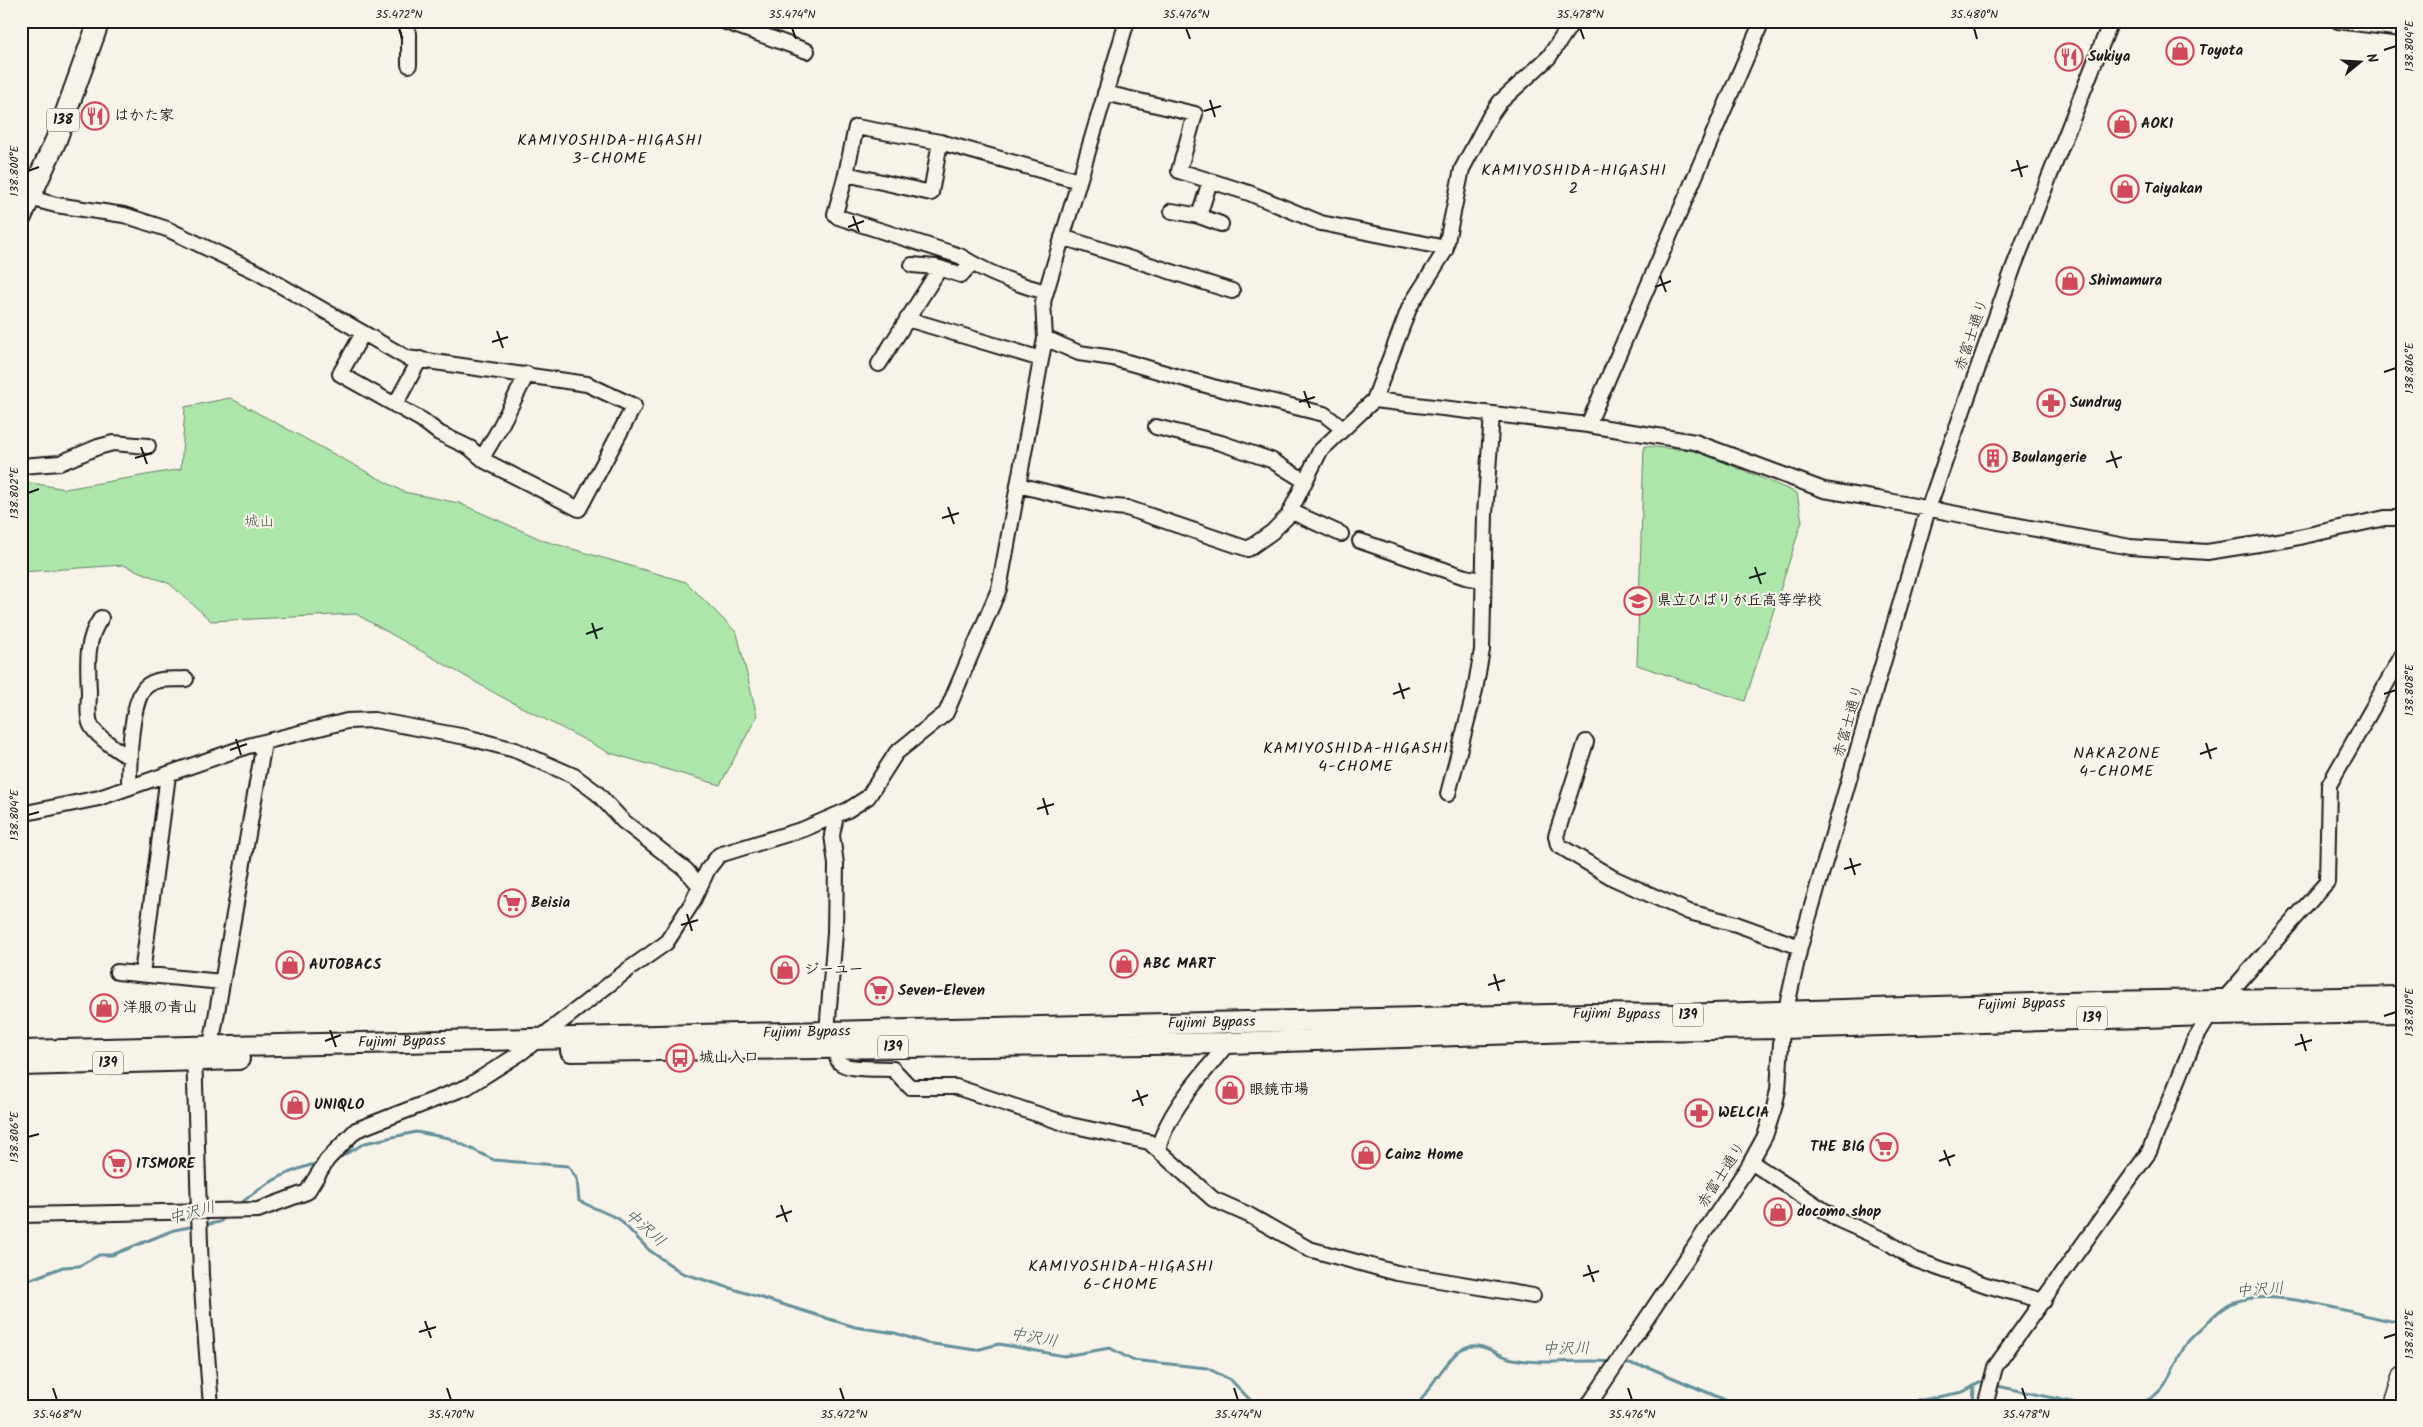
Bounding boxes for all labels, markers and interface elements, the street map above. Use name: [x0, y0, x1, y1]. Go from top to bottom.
text: 35.472°N: [375, 5, 423, 24]
text: 35.474°N: [768, 5, 816, 24]
text: 35.476°N: [1162, 5, 1210, 24]
text: 35.478°N: [1556, 5, 1604, 24]
text: 35.480°N: [1950, 5, 1998, 24]
text: 138.804°E: [2400, 19, 2419, 72]
shop icon: Toyota: [2165, 36, 2195, 66]
north arrow: [2336, 38, 2386, 88]
place label: Toyota: [2199, 39, 2243, 63]
restaurant icon: Sukiya: [2054, 42, 2084, 72]
place label: Sukiya: [2088, 45, 2131, 69]
text: N: [2360, 51, 2383, 66]
restaurant icon: はかた家: [80, 101, 110, 131]
place label: はかた家: [114, 104, 174, 128]
road number: 138: [47, 108, 79, 132]
shop icon: AOKI: [2107, 109, 2137, 139]
place label: AOKI: [2141, 112, 2174, 136]
district label: KAMIYOSHIDA-HIGASHI 3-CHOME: [517, 128, 703, 171]
text: 138.800°E: [5, 145, 24, 197]
district label: KAMIYOSHIDA-HIGASHI 2: [1481, 158, 1667, 201]
shop icon: Taiyakan: [2110, 174, 2140, 204]
place label: Taiyakan: [2144, 177, 2203, 201]
shop icon: Shimamura: [2055, 266, 2085, 296]
place label: Shimamura: [2089, 269, 2163, 293]
street label: 赤富士通り: [1948, 296, 1996, 374]
text: 138.806°E: [2400, 341, 2419, 394]
pharmacy icon: Sundrug: [2036, 388, 2066, 418]
place label: Sundrug: [2070, 391, 2122, 415]
building icon: Boulangerie: [1978, 443, 2008, 473]
place label: Boulangerie: [2012, 446, 2087, 470]
text: 138.802°E: [5, 466, 24, 519]
park label: 城山: [244, 510, 274, 534]
school or university icon: 県立ひばりが丘高等学校: [1623, 586, 1653, 616]
place label: 県立ひばりが丘高等学校: [1657, 589, 1822, 613]
text: 138.808°E: [2400, 663, 2419, 716]
street label: 赤富士通り: [1827, 682, 1871, 760]
district label: KAMIYOSHIDA-HIGASHI 4-CHOME: [1263, 736, 1449, 779]
district label: NAKAZONE 4-CHOME: [2073, 741, 2161, 784]
text: 138.804°E: [5, 788, 24, 841]
supermarket icon: Beisia: [497, 888, 527, 918]
place label: Beisia: [531, 891, 570, 915]
shop icon: ABC MART: [1109, 949, 1139, 979]
shop icon: AUTOBACS: [275, 950, 305, 980]
place label: ABC MART: [1143, 952, 1217, 976]
place label: AUTOBACS: [309, 953, 382, 977]
shop icon: ジーユー: [770, 955, 800, 985]
place label: ジーユー: [804, 958, 863, 982]
supermarket icon: Seven-Eleven: [864, 976, 894, 1006]
place label: Seven-Eleven: [898, 979, 985, 1003]
text: 138.810°E: [2400, 987, 2419, 1036]
street label: Fujimi Bypass: [1977, 991, 2066, 1018]
shop icon: 洋服の青山: [89, 993, 119, 1023]
place label: 洋服の青山: [123, 996, 198, 1020]
street label: Fujimi Bypass: [1572, 1002, 1661, 1027]
road number: 139: [1673, 1004, 1703, 1026]
road number: 139: [2077, 1006, 2107, 1030]
street label: Fujimi Bypass: [1168, 1010, 1256, 1036]
street label: Fujimi Bypass: [763, 1019, 851, 1045]
street label: Fujimi Bypass: [358, 1029, 447, 1055]
road number: 139: [878, 1036, 908, 1058]
bus stop icon: 城山入口: [665, 1043, 695, 1073]
place label: 城山入口: [699, 1046, 759, 1070]
road number: 139: [93, 1052, 123, 1074]
shop icon: 眼鏡市場: [1215, 1075, 1245, 1105]
place label: 眼鏡市場: [1249, 1078, 1309, 1102]
shop icon: UNIQLO: [280, 1090, 310, 1120]
place label: UNIQLO: [314, 1093, 365, 1117]
pharmacy icon: WELCIA: [1684, 1098, 1714, 1128]
place label: WELCIA: [1718, 1101, 1770, 1125]
text: 138.806°E: [5, 1110, 24, 1163]
supermarket icon: THE BIG: [1869, 1132, 1899, 1162]
place label: THE BIG: [1810, 1135, 1865, 1159]
street label: 赤富士通り: [1692, 1137, 1752, 1213]
shop icon: Cainz Home: [1351, 1140, 1381, 1170]
place label: Cainz Home: [1385, 1143, 1464, 1167]
supermarket icon: ITSMORE: [102, 1149, 132, 1179]
place label: ITSMORE: [136, 1152, 196, 1176]
water label: 中沢川: [166, 1195, 218, 1231]
shop icon: docomo shop: [1763, 1197, 1793, 1227]
place label: docomo shop: [1797, 1200, 1881, 1224]
water label: 中沢川: [619, 1203, 671, 1253]
district label: KAMIYOSHIDA-HIGASHI 6-CHOME: [1028, 1254, 1214, 1297]
water label: 中沢川: [2235, 1276, 2285, 1304]
text: 138.812°E: [2400, 1308, 2419, 1359]
water label: 中沢川: [1008, 1322, 1060, 1354]
water label: 中沢川: [1542, 1336, 1590, 1362]
text: 35.468°N: [33, 1405, 81, 1424]
text: 35.470°N: [428, 1405, 474, 1424]
text: 35.472°N: [820, 1405, 868, 1424]
text: 35.474°N: [1214, 1405, 1262, 1424]
text: 35.476°N: [1608, 1405, 1656, 1424]
text: 35.478°N: [2002, 1405, 2050, 1424]

